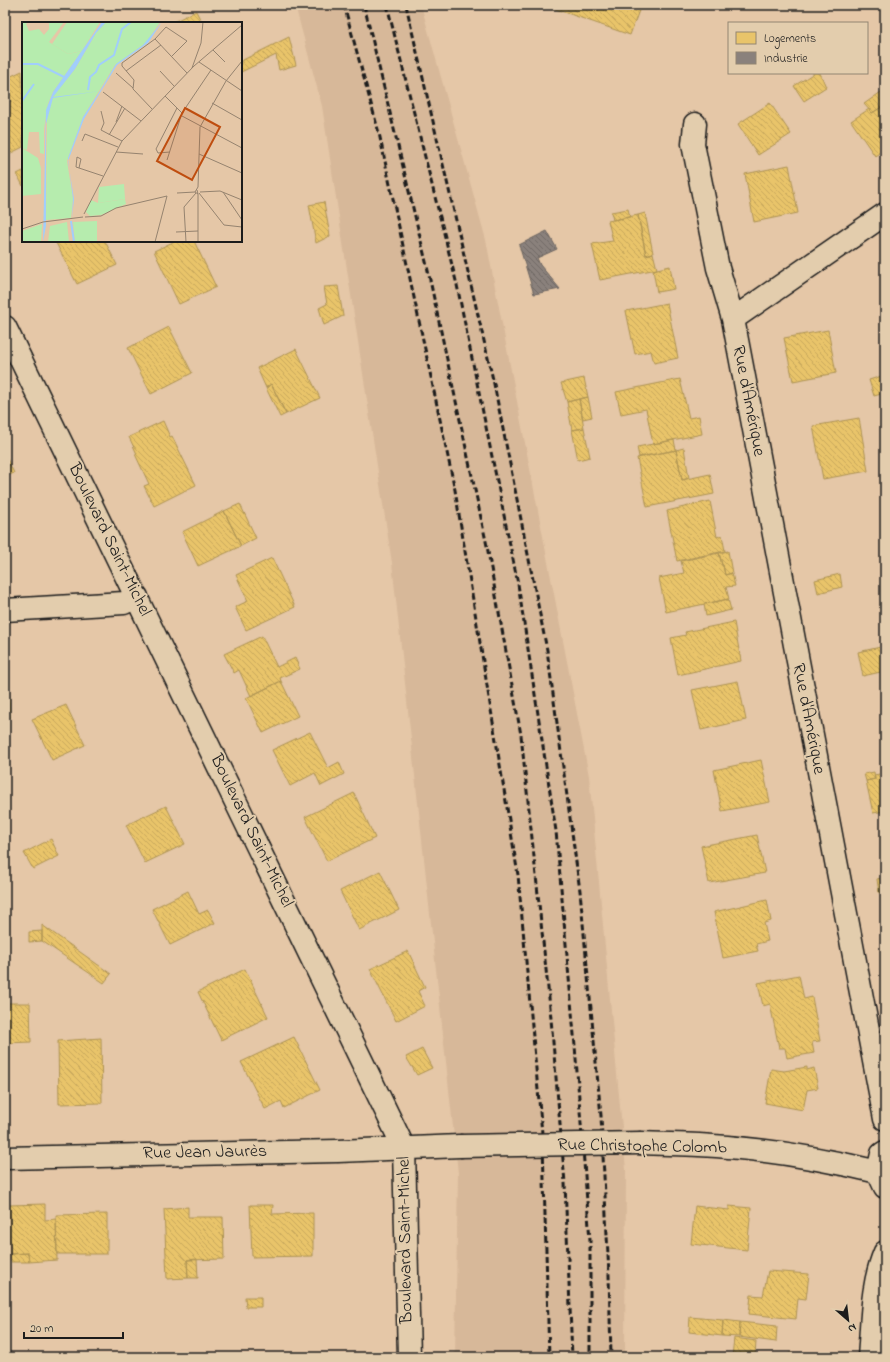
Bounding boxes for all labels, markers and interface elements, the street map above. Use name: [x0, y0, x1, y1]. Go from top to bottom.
inset map: [22, 22, 242, 242]
legend: [728, 22, 868, 74]
text: Logements: [764, 30, 816, 49]
text: Industrie: [764, 50, 808, 68]
street label: Rue d'Amérique: [725, 343, 772, 460]
street label: Boulevard Saint-Michel: [60, 458, 157, 621]
street label: Rue d'Amérique: [785, 661, 832, 778]
street label: Boulevard Saint-Michel: [202, 749, 299, 912]
street label: Rue Christophe Colomb: [557, 1133, 727, 1161]
street label: Rue Jean Jaurès: [143, 1139, 267, 1167]
street label: Boulevard Saint-Michel: [392, 1156, 420, 1325]
north arrow: [828, 1300, 868, 1340]
scale bar: [24, 1314, 123, 1340]
text: N: [845, 1319, 859, 1337]
text: 20 m: [30, 1320, 53, 1338]

